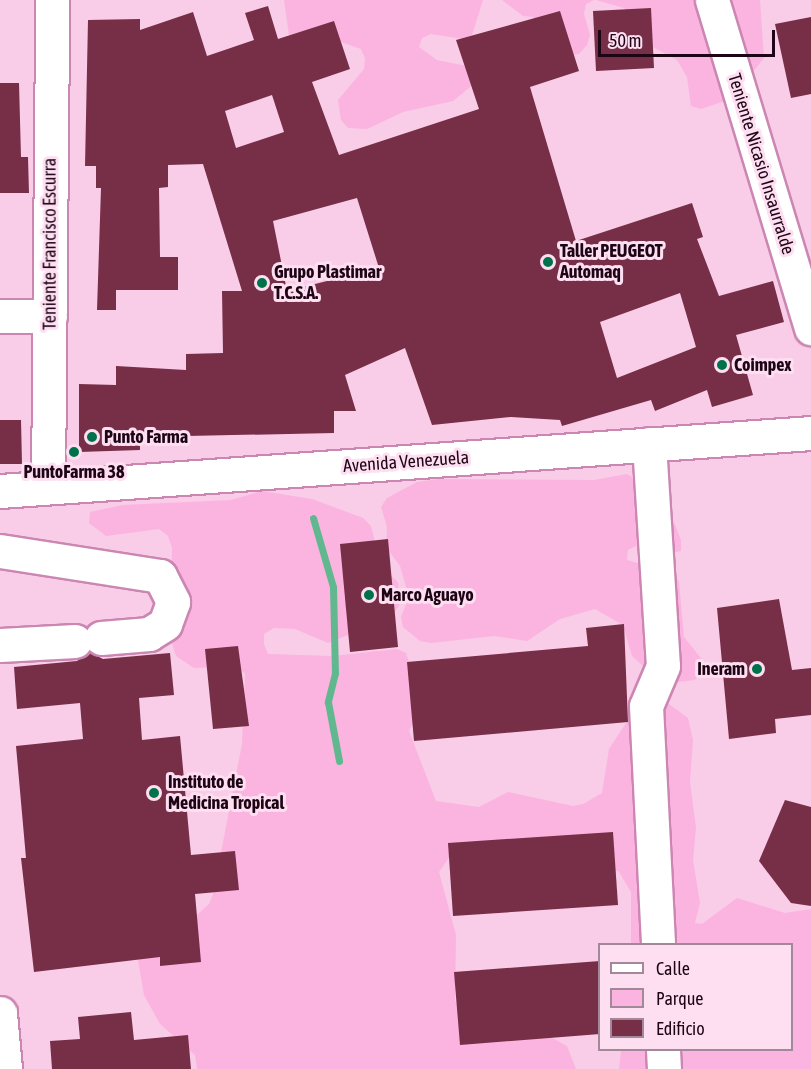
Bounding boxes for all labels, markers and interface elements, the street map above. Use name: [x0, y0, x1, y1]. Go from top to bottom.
scale bar: [601, 18, 778, 56]
text: 50 m: [609, 30, 641, 51]
street label: Teniente Nicasio Insaurralde: [723, 71, 799, 257]
street label: Teniente Francisco Escurra: [39, 158, 61, 330]
place label: Taller PEUGEOT Automaq: [560, 241, 663, 284]
marker: Taller PEUGEOT Automaq: [541, 255, 555, 269]
place label: Grupo Plastimar T.C.S.A.: [274, 262, 381, 304]
marker: Grupo Plastimar T.C.S.A.: [255, 276, 269, 290]
place label: Coimpex: [734, 354, 791, 376]
marker: Coimpex: [715, 358, 729, 372]
place label: Punto Farma: [104, 426, 188, 448]
marker: Punto Farma: [85, 430, 99, 444]
marker: PuntoFarma 38: [67, 445, 81, 459]
street label: Avenida Venezuela: [342, 447, 470, 477]
place label: PuntoFarma 38: [24, 461, 124, 483]
place label: Marco Aguayo: [381, 584, 474, 606]
marker: Marco Aguayo: [362, 588, 376, 602]
place label: Ineram: [697, 658, 745, 680]
marker: Ineram: [750, 662, 764, 676]
place label: Instituto de Medicina Tropical: [168, 772, 284, 814]
marker: Instituto de Medicina Tropical: [145, 784, 163, 802]
legend: [598, 943, 793, 1051]
text: Calle: [656, 958, 690, 979]
text: Parque: [656, 988, 704, 1009]
text: Edificio: [656, 1018, 705, 1039]

